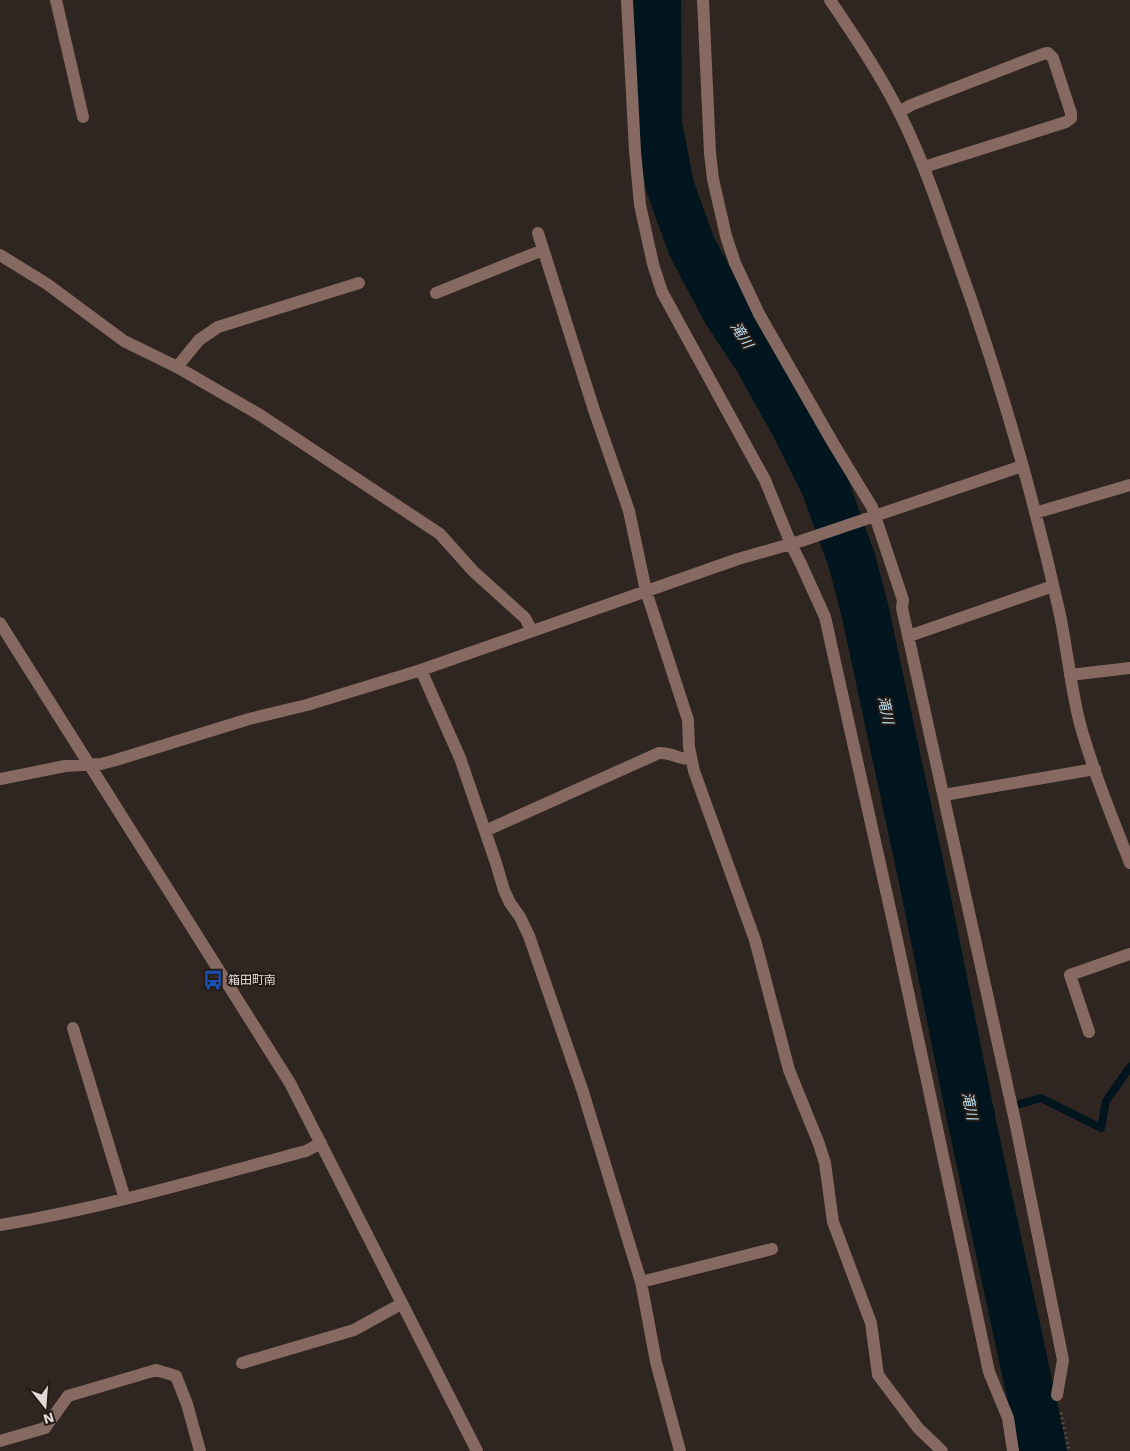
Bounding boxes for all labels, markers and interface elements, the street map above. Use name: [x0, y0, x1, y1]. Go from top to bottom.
water label: 滝川: [728, 319, 757, 353]
water label: 滝川: [875, 695, 897, 727]
bus stop icon: 箱田町南: [202, 969, 224, 991]
place label: 箱田町南: [228, 973, 276, 987]
water label: 滝川: [959, 1091, 981, 1123]
north arrow: [20, 1381, 70, 1431]
text: N: [42, 1409, 56, 1428]

